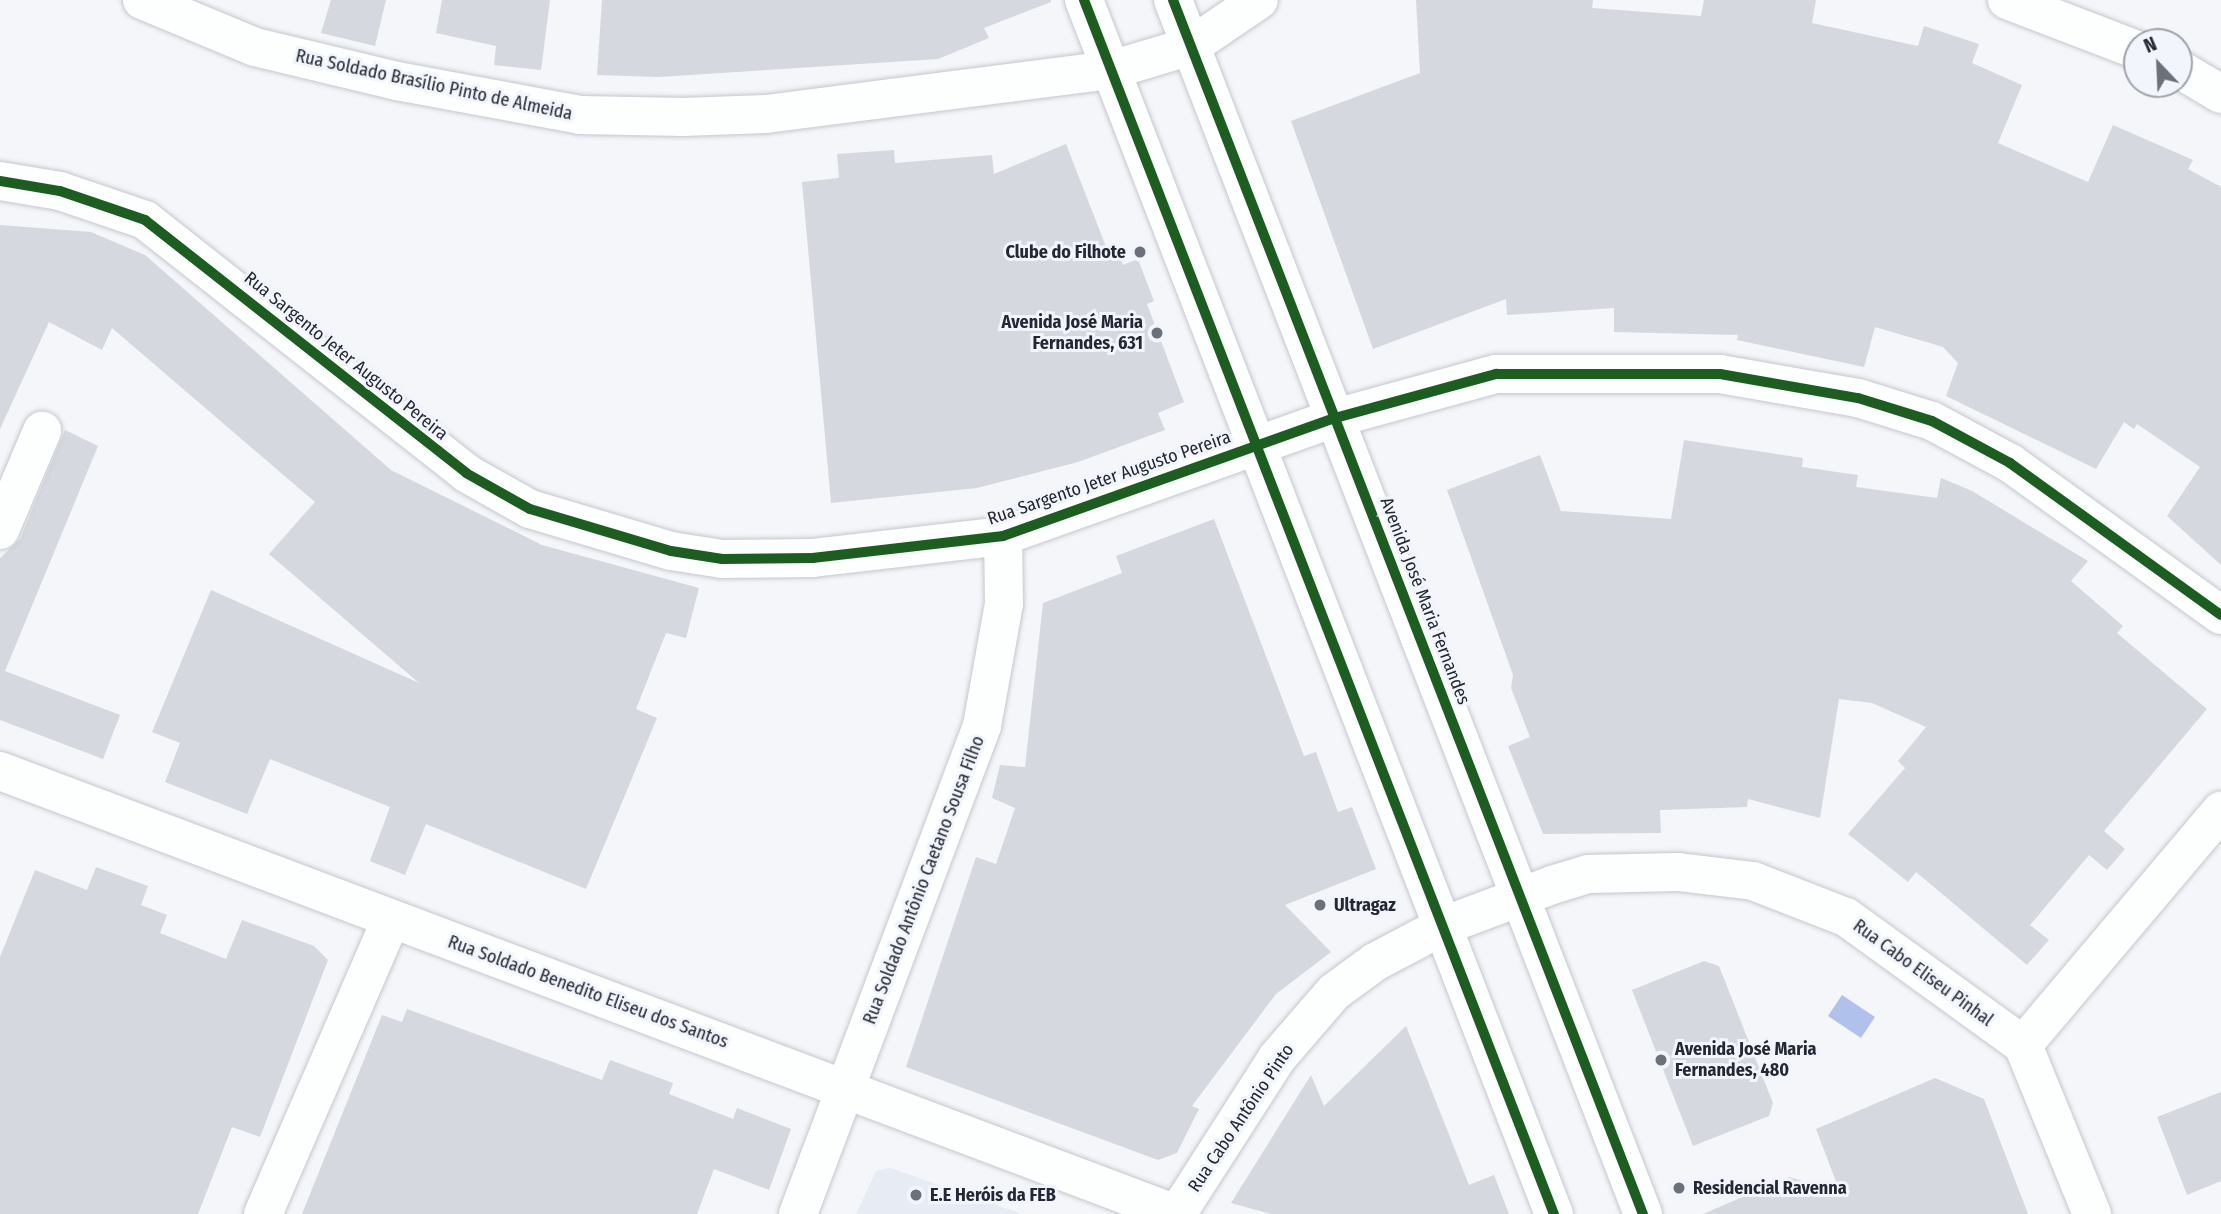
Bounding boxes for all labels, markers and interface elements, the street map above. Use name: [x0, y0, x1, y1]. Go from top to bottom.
north arrow: [2123, 28, 2193, 98]
text: N: [2141, 32, 2160, 58]
street label: Rua Soldado Brasílio Pinto de Almeida: [294, 45, 574, 125]
place label: Clube do Filhote: [1005, 241, 1126, 263]
marker: Clube do Filhote: [1132, 244, 1148, 260]
street label: Rua Sargento Jeter Augusto Pereira: [240, 267, 452, 445]
place label: Avenida José Maria Fernandes, 631: [1002, 312, 1143, 354]
marker: Avenida José Maria Fernandes, 631: [1149, 325, 1165, 341]
street label: Rua Sargento Jeter Augusto Pereira: [985, 426, 1233, 530]
street label: Avenida José Maria Fernandes: [1375, 494, 1475, 708]
street label: Rua Soldado Antônio Caetano Sousa Filho: [859, 733, 989, 1027]
place label: Ultragaz: [1334, 894, 1396, 916]
marker: Ultragaz: [1312, 897, 1328, 913]
street label: Rua Cabo Eliseu Pinhal: [1849, 915, 1997, 1031]
street label: Rua Soldado Benedito Eliseu dos Santos: [445, 931, 731, 1053]
place label: Avenida José Maria Fernandes, 480: [1675, 1039, 1816, 1082]
street label: Rua Cabo Antônio Pinto: [1184, 1040, 1298, 1196]
marker: Avenida José Maria Fernandes, 480: [1653, 1052, 1669, 1068]
place label: Residencial Ravenna: [1693, 1177, 1847, 1199]
marker: Residencial Ravenna: [1671, 1180, 1687, 1196]
place label: E.E Heróis da FEB: [930, 1184, 1056, 1206]
marker: E.E Heróis da FEB: [908, 1187, 924, 1203]

